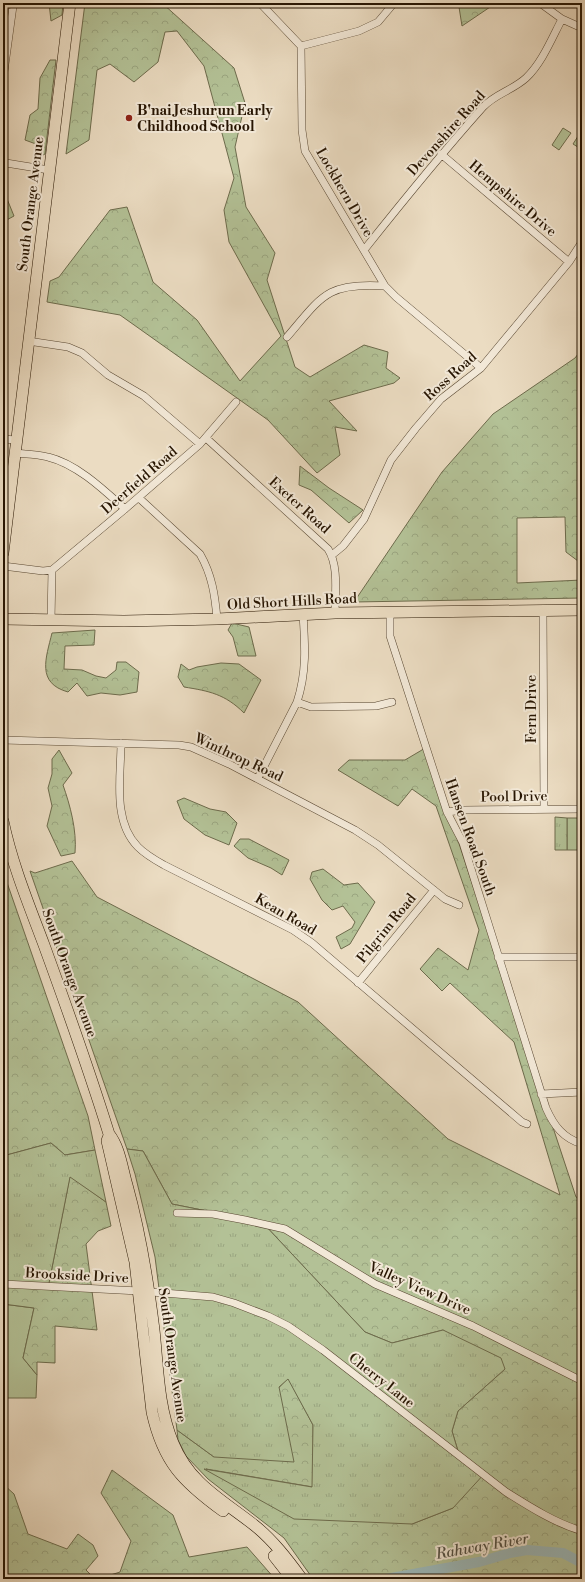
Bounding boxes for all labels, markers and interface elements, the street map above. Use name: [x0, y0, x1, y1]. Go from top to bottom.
street label: Devonshire Road: [404, 87, 490, 180]
place label: B'nai Jeshurun Early Childhood School: [137, 102, 274, 136]
marker: B'nai Jeshurun Early Childhood School: [124, 113, 134, 123]
street label: South Orange Avenue: [14, 136, 48, 273]
street label: Lockhern Drive: [311, 145, 377, 240]
street label: Hempshire Drive: [465, 157, 560, 241]
street label: Ross Road: [420, 348, 481, 405]
street label: Deerfield Road: [98, 443, 181, 519]
street label: Exeter Road: [265, 473, 334, 538]
street label: Old Short Hills Road: [227, 590, 358, 614]
street label: Fern Drive: [523, 675, 541, 743]
street label: Winthrop Road: [190, 729, 286, 786]
street label: Hansen Road South: [440, 776, 500, 899]
street label: Pool Drive: [480, 787, 548, 807]
street label: Kean Road: [252, 890, 319, 940]
street label: Pilgrim Road: [353, 890, 420, 967]
street label: South Orange Avenue: [37, 906, 101, 1040]
street label: Valley View Drive: [365, 1258, 473, 1319]
street label: Brookside Drive: [24, 1264, 129, 1288]
street label: South Orange Avenue: [154, 1287, 190, 1424]
street label: Cherry Lane: [345, 1349, 418, 1412]
water label: Rahway River: [433, 1529, 531, 1564]

